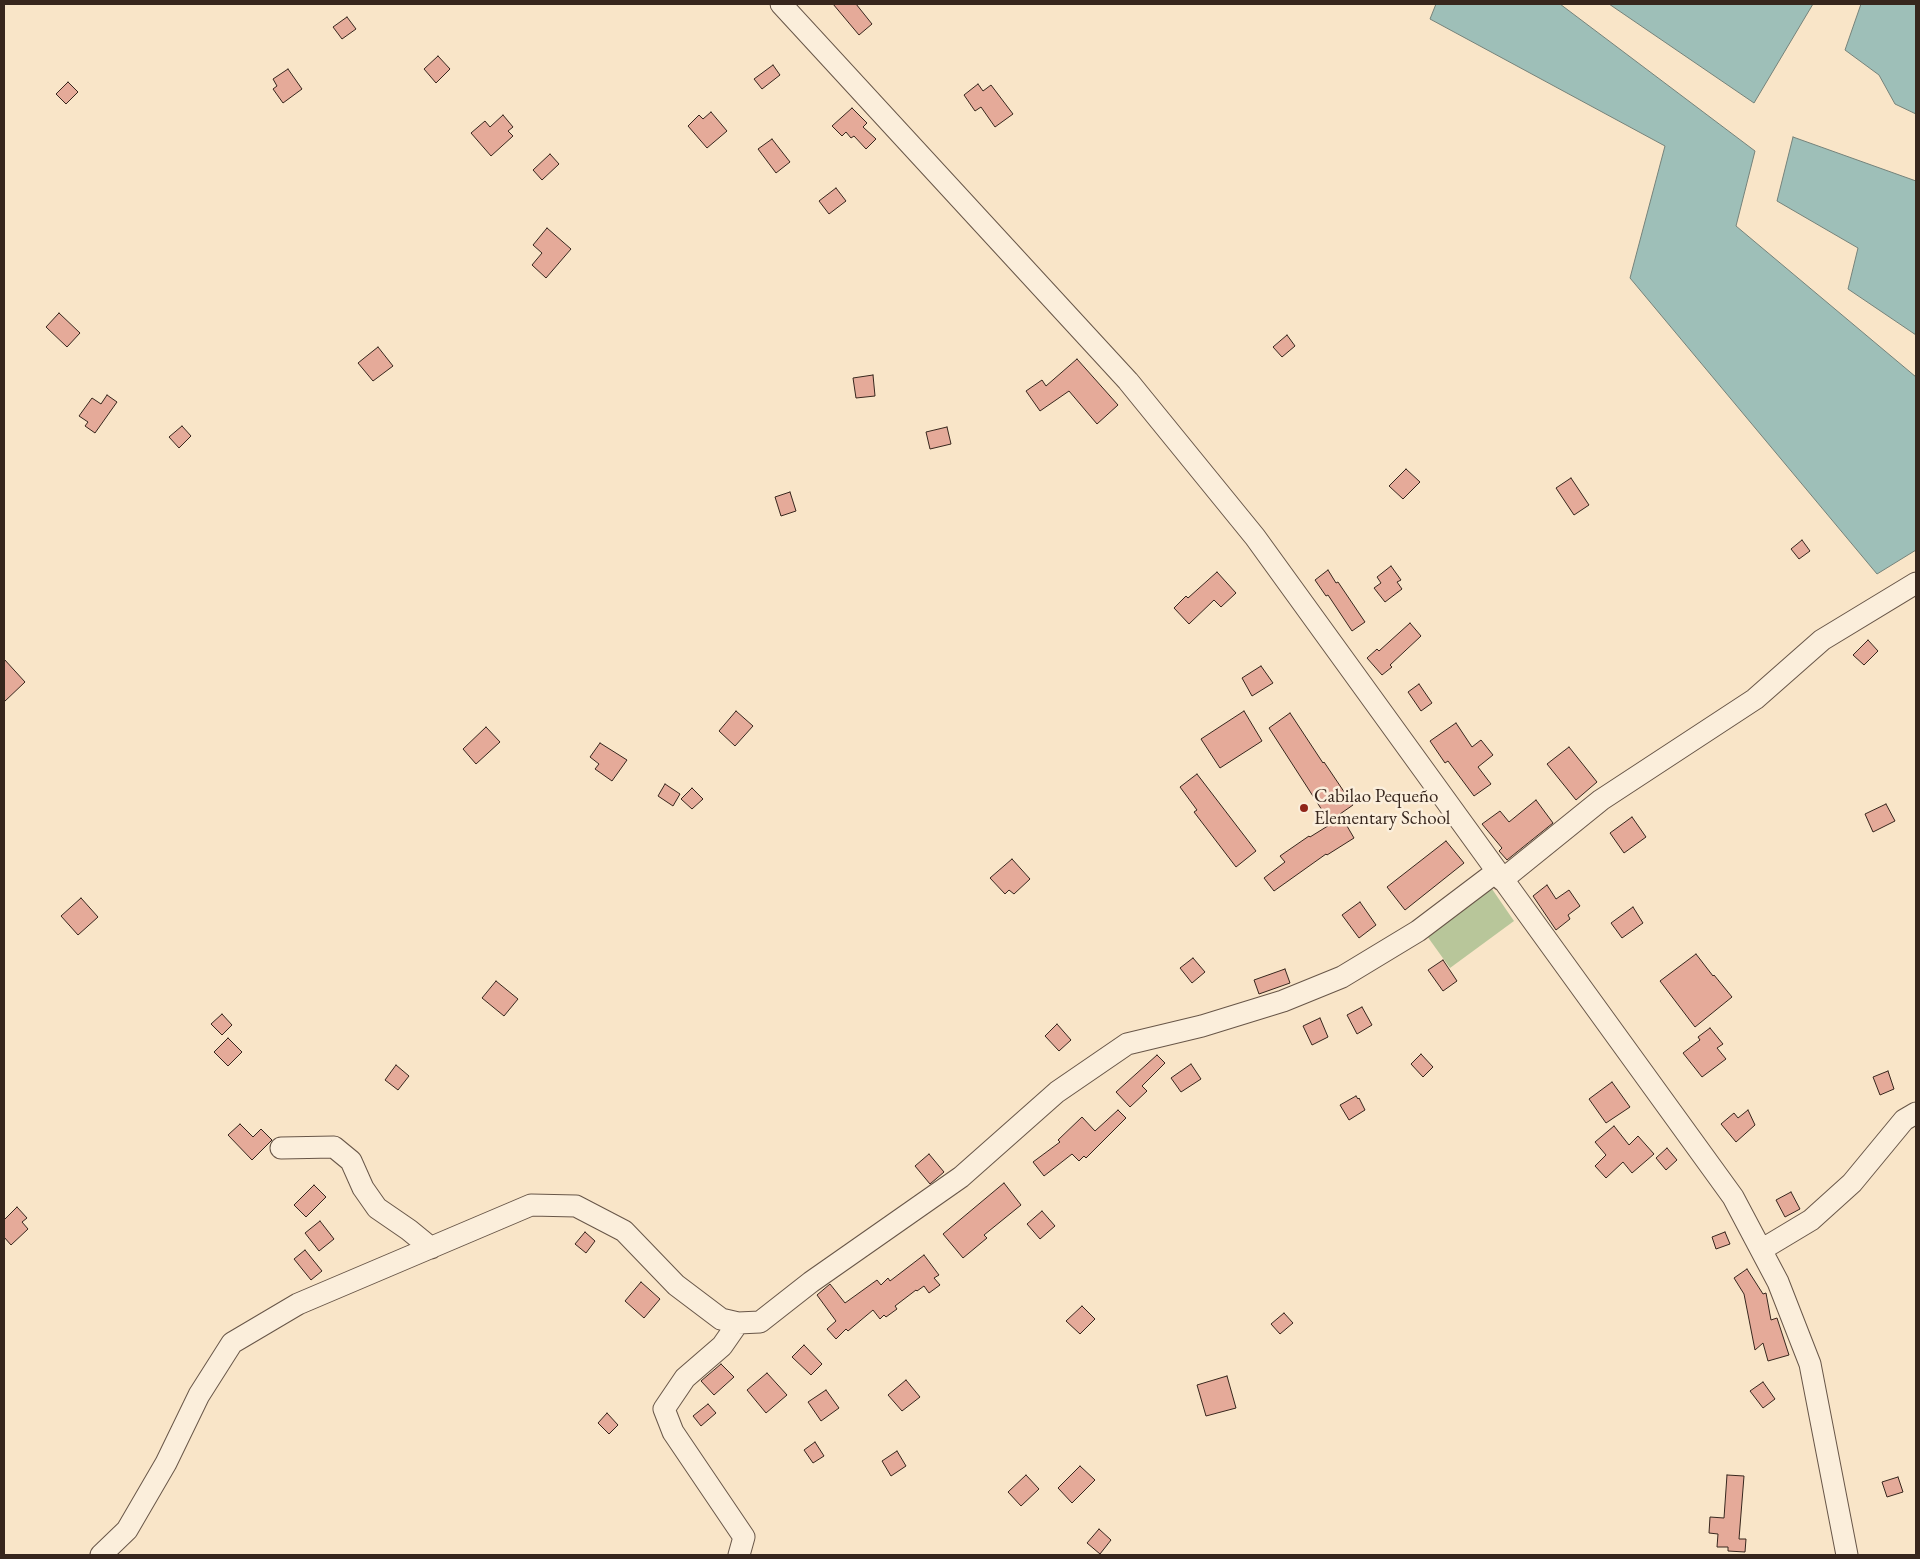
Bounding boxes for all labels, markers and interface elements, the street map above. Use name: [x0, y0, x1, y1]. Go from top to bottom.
place label: Cabilao Pequeño Elementary School: [1314, 786, 1450, 830]
marker: Cabilao Pequeño Elementary School: [1298, 802, 1310, 814]

